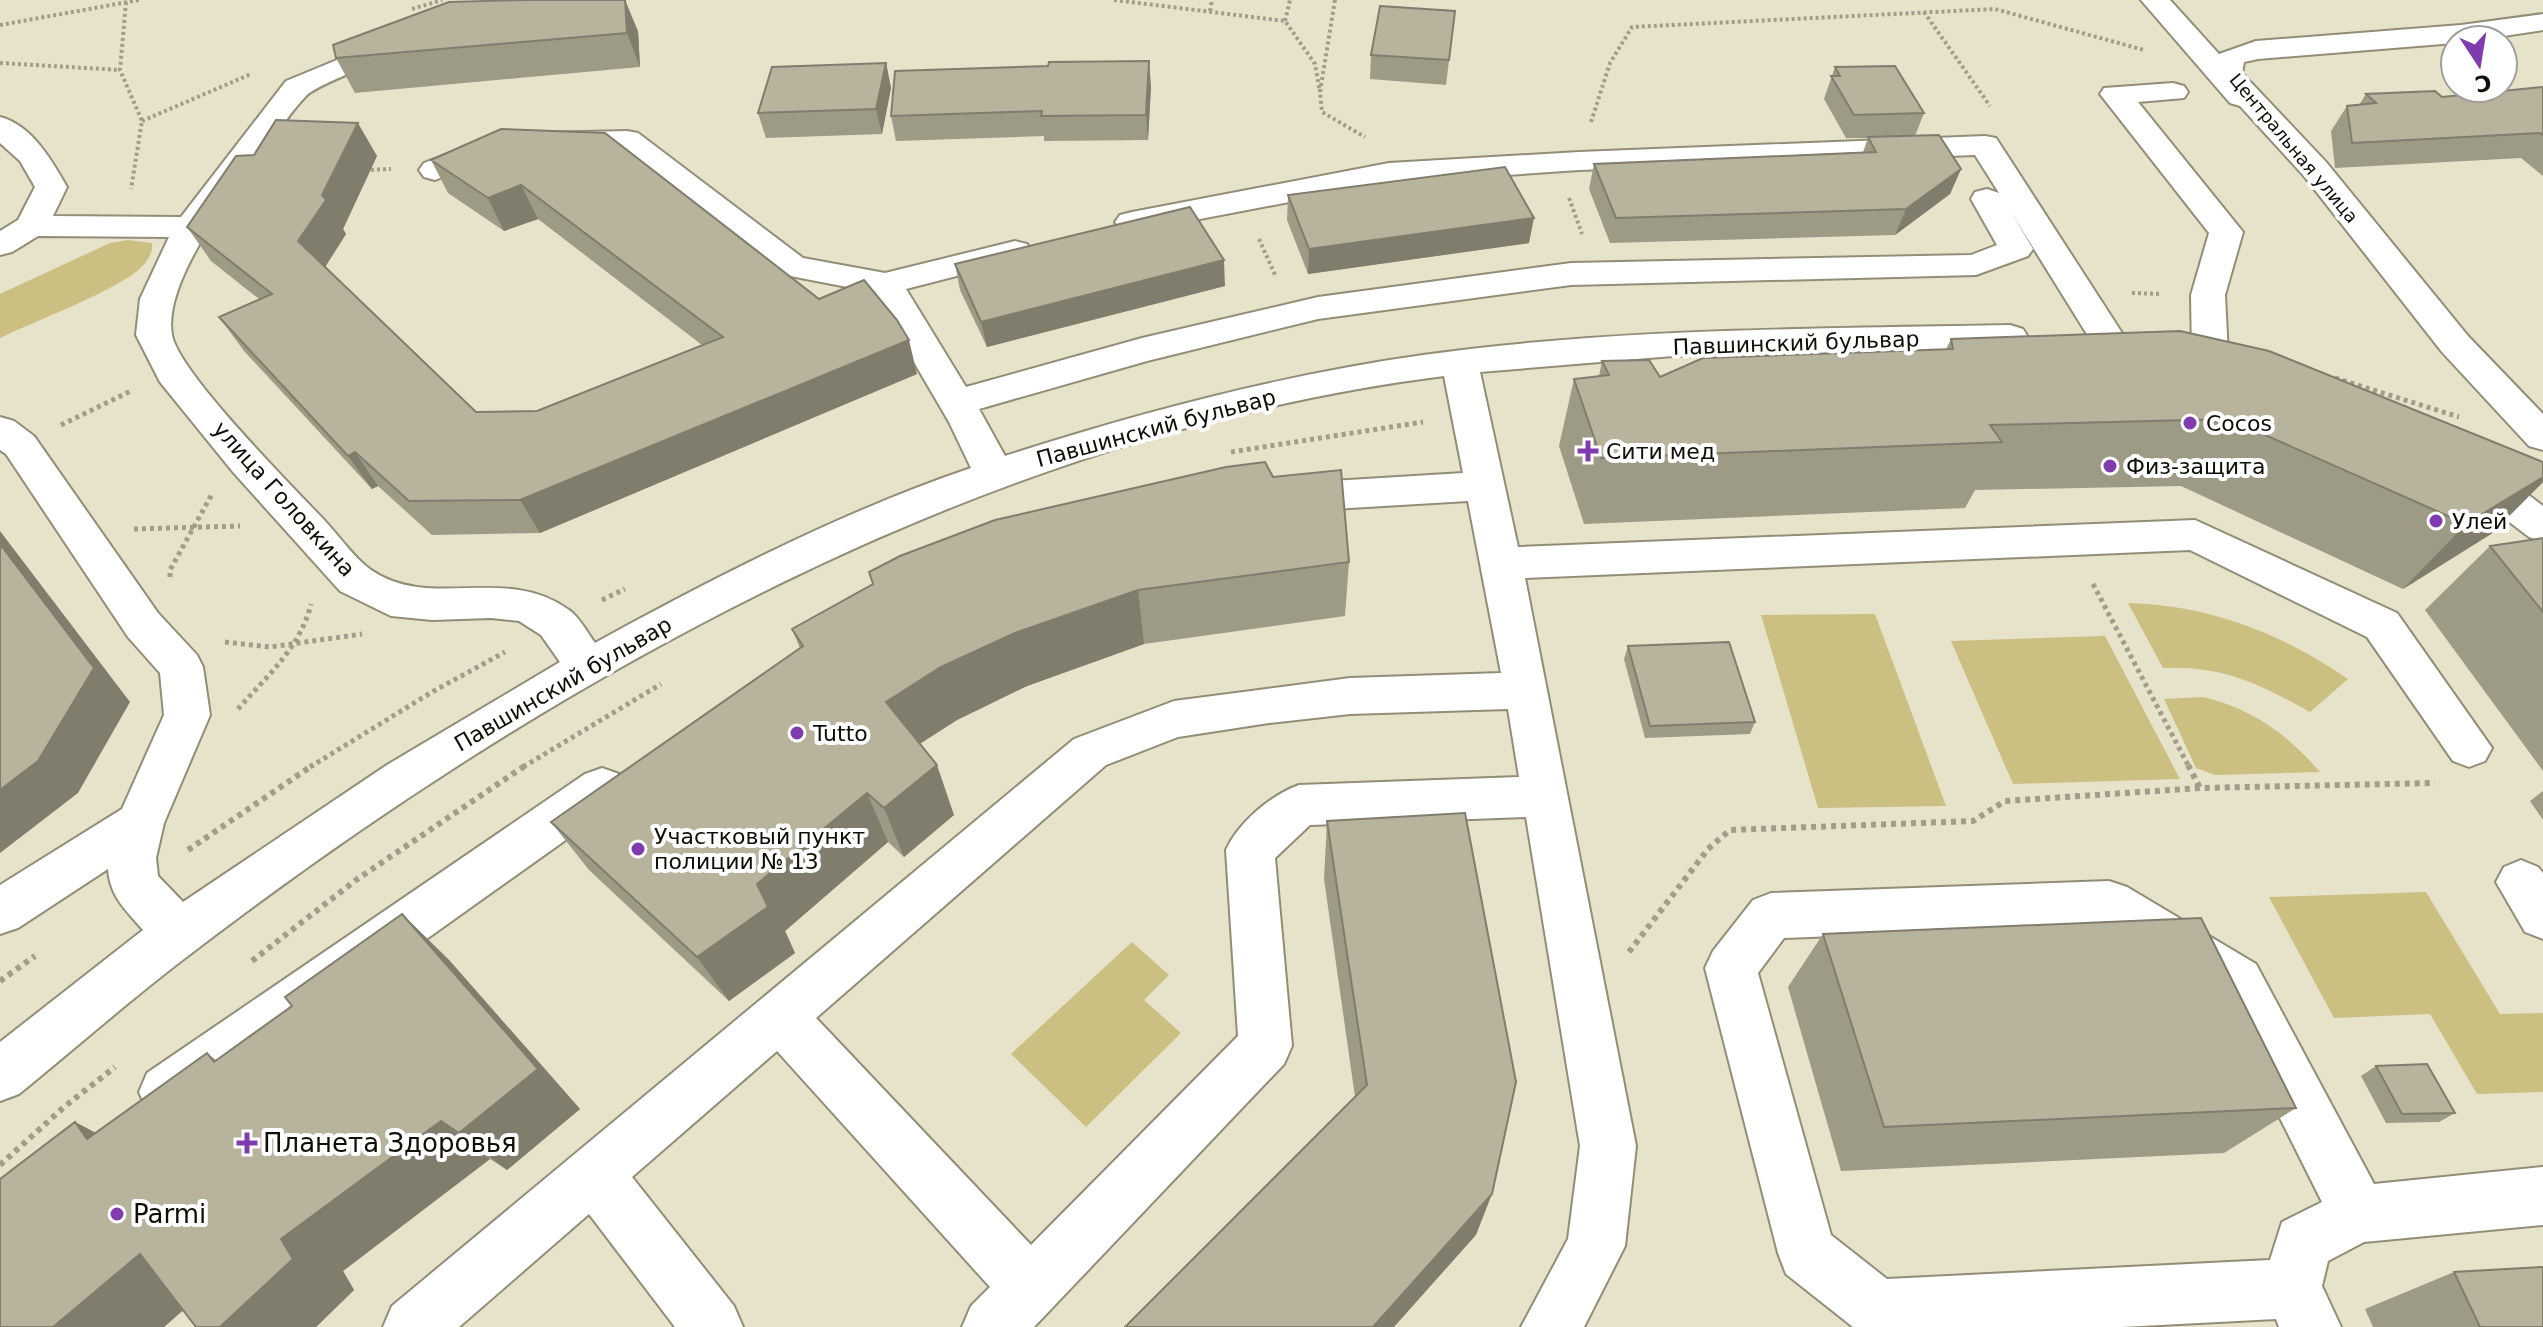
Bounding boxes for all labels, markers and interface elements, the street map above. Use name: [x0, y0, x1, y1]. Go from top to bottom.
north arrow: [2439, 24, 2519, 104]
street label: Центральная улица: [2225, 69, 2363, 227]
text: С: [2473, 69, 2494, 97]
street label: Павшинский бульвар: [1672, 326, 1920, 360]
street label: Павшинский бульвар: [1034, 384, 1278, 472]
place label: Cocos: [2206, 411, 2272, 436]
marker: Cocos: [2181, 414, 2199, 432]
street label: улица Головкина: [208, 416, 360, 582]
place label: Сити мед: [1606, 439, 1715, 464]
marker: Сити мед: [1577, 440, 1599, 462]
place label: Физ-защита: [2126, 454, 2265, 479]
marker: Физ-защита: [2101, 457, 2119, 475]
place label: Улей: [2452, 509, 2507, 534]
marker: Улей: [2427, 512, 2445, 530]
street label: Павшинский бульвар: [450, 611, 676, 757]
place label: Tutto: [812, 721, 868, 746]
marker: Tutto: [788, 724, 806, 742]
place label: Участковый пункт полиции № 13: [654, 824, 865, 874]
marker: Участковый пункт полиции № 13: [629, 840, 647, 858]
place label: Планета Здоровья: [263, 1128, 517, 1158]
marker: Планета Здоровья: [238, 1134, 256, 1152]
place label: Parmi: [133, 1199, 206, 1229]
marker: Parmi: [108, 1205, 126, 1223]

